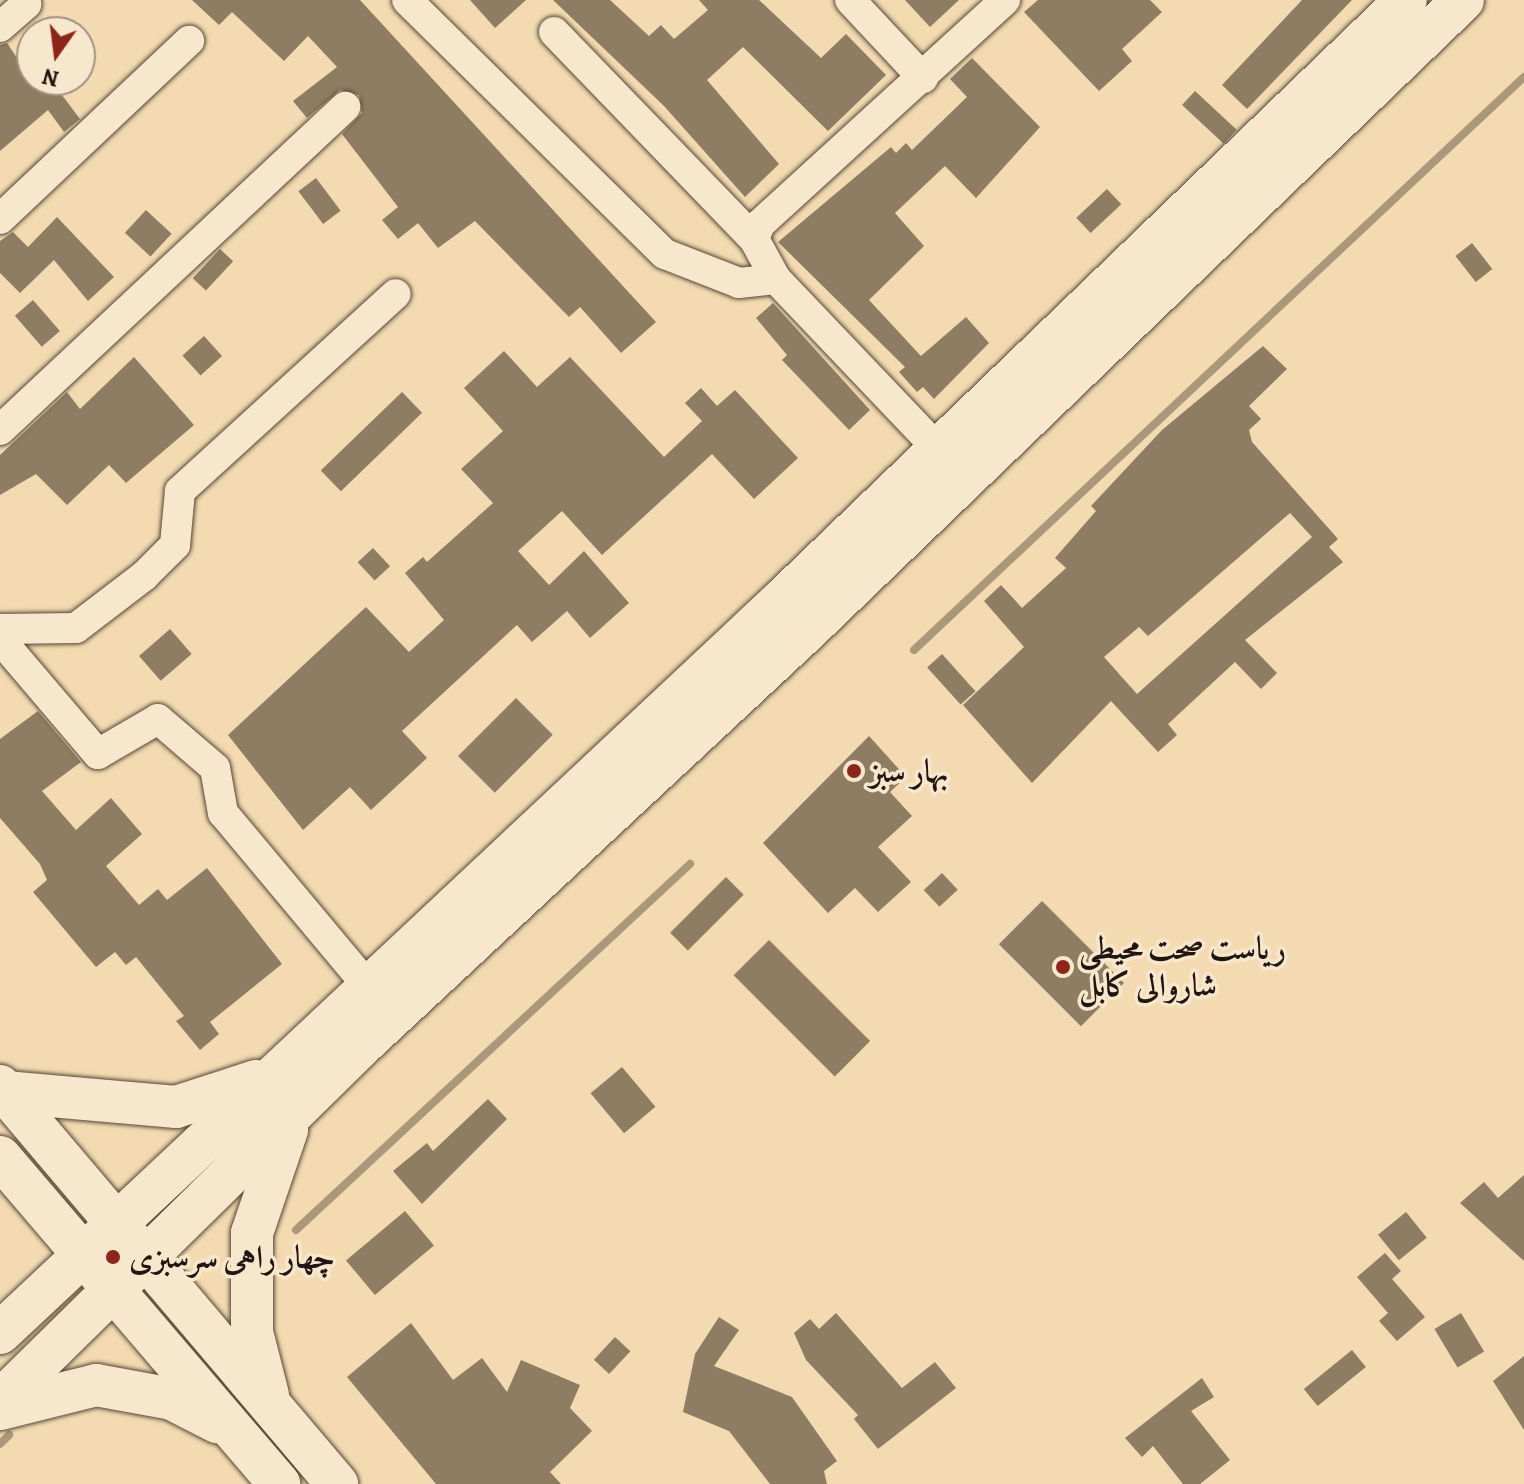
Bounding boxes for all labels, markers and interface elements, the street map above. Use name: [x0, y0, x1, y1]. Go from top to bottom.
north arrow: [16, 16, 96, 96]
text: N: [39, 61, 62, 94]
place label: بهار سبز: [870, 752, 948, 790]
marker: بهار سبز: [845, 762, 863, 780]
place label: ریاست صحت محیطی شاروالی کابل: [1079, 930, 1286, 1005]
marker: ریاست صحت محیطی شاروالی کابل: [1054, 958, 1072, 976]
place label: چهار راهی سرسبزی: [129, 1238, 335, 1276]
marker: چهار راهی سرسبزی: [104, 1248, 122, 1266]

